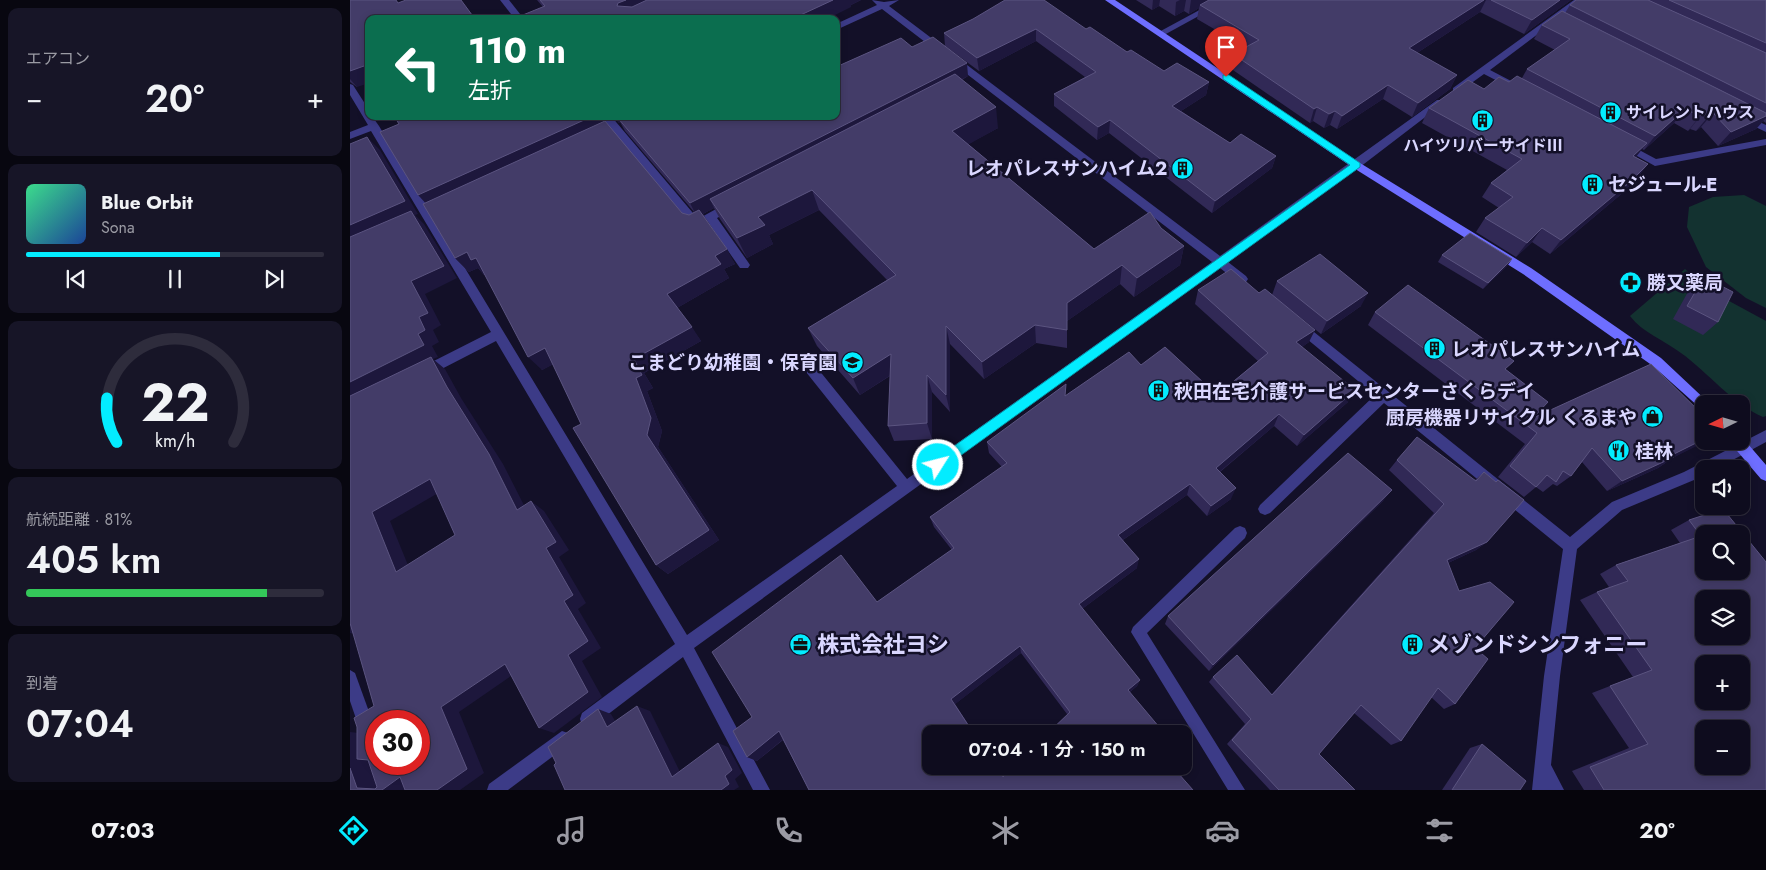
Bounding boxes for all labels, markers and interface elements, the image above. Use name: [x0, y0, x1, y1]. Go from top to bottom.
text: 110 m: [468, 26, 566, 76]
pin: [1205, 26, 1247, 77]
icon: arrive: [1212, 33, 1240, 61]
icon: left: [385, 35, 450, 100]
text: エアコン: [26, 47, 90, 70]
text: 20°: [145, 71, 204, 126]
text: 左折: [468, 74, 512, 106]
text: −: [26, 78, 43, 119]
text: +: [307, 78, 324, 119]
building icon: サイレントハウス: [1598, 100, 1622, 124]
place label: サイレントハウス: [1626, 101, 1754, 124]
building icon: ハイツリバーサイドⅢ: [1471, 109, 1495, 133]
place label: ハイツリバーサイドⅢ: [1403, 134, 1563, 157]
place label: レオパレスサンハイム２: [966, 155, 1167, 182]
building icon: レオパレスサンハイム２: [1171, 156, 1195, 180]
place label: セジュール-E: [1608, 171, 1717, 198]
building icon: セジュール-E: [1580, 172, 1604, 196]
text: Blue Orbit: [101, 189, 193, 216]
text: Sona: [101, 216, 135, 239]
icon: previous: [62, 265, 90, 293]
icon: pause: [161, 265, 189, 293]
icon: next: [260, 265, 288, 293]
place label: 勝又薬局: [1647, 269, 1723, 296]
pharmacy icon: 勝又薬局: [1619, 270, 1643, 294]
place label: レオパレスサンハイム: [1451, 336, 1640, 363]
building icon: レオパレスサンハイム: [1423, 337, 1447, 361]
place label: こまどり幼稚園・保育園: [628, 349, 837, 376]
school or university icon: こまどり幼稚園・保育園: [841, 350, 865, 374]
text: 22: [141, 365, 209, 441]
place label: 秋田在宅介護サービスセンターさくらデイ: [1174, 378, 1535, 405]
building icon: 秋田在宅介護サービスセンターさくらデイ: [1146, 379, 1170, 403]
north arrow: [1695, 395, 1750, 450]
map controls: [1695, 395, 1750, 775]
place label: 厨房機器リサイクル くるまや: [1386, 404, 1637, 431]
shop icon: 厨房機器リサイクル くるまや: [1641, 405, 1665, 429]
text: km/h: [155, 428, 195, 454]
position arrow: [911, 438, 963, 490]
place label: 桂林: [1635, 438, 1673, 465]
restaurant icon: 桂林: [1607, 439, 1631, 463]
button: sound: [1695, 460, 1750, 515]
text: 航続距離 · 81%: [26, 508, 132, 531]
button: search: [1695, 525, 1750, 580]
text: 405 km: [26, 532, 162, 587]
button: layers: [1695, 590, 1750, 645]
place label: 株式会社ヨシ: [817, 628, 949, 660]
place label: メゾンドシンフォニー: [1428, 628, 1647, 660]
office icon: 株式会社ヨシ: [789, 632, 813, 656]
building icon: メゾンドシンフォニー: [1400, 632, 1424, 656]
button: +: [1695, 655, 1750, 710]
text: 到着: [26, 672, 58, 695]
text: 07:04: [26, 696, 134, 751]
speed limit sign: 30: [365, 710, 430, 775]
button: −: [1695, 720, 1750, 775]
text: 07:04 · 1 分 · 150 m: [968, 736, 1146, 763]
icon: directions: [336, 813, 371, 848]
icon: music: [554, 813, 589, 848]
icon: phone: [771, 813, 806, 848]
icon: climate: [988, 813, 1023, 848]
icon: car: [1205, 813, 1240, 848]
icon: filters: [1422, 813, 1457, 848]
text: 07:03: [91, 814, 154, 846]
text: 20°: [1639, 814, 1675, 846]

